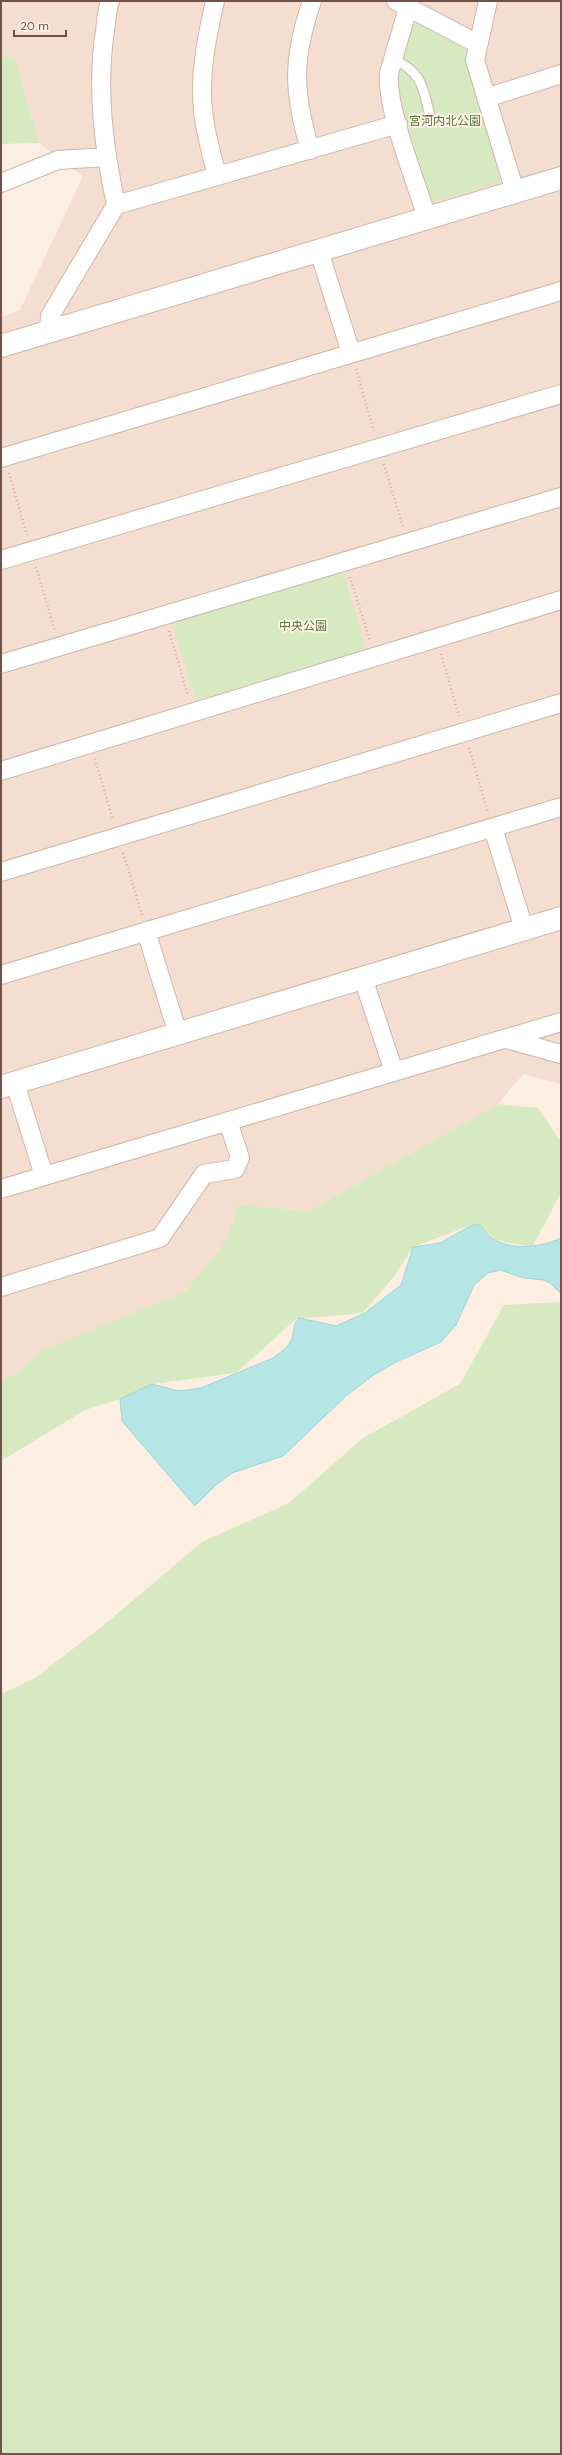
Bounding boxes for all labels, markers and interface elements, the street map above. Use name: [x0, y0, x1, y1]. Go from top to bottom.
scale bar: [14, 12, 66, 38]
text: 20 m: [20, 18, 49, 34]
park label: 宮河内北公園: [409, 113, 481, 129]
park label: 中央公園: [279, 618, 327, 634]

